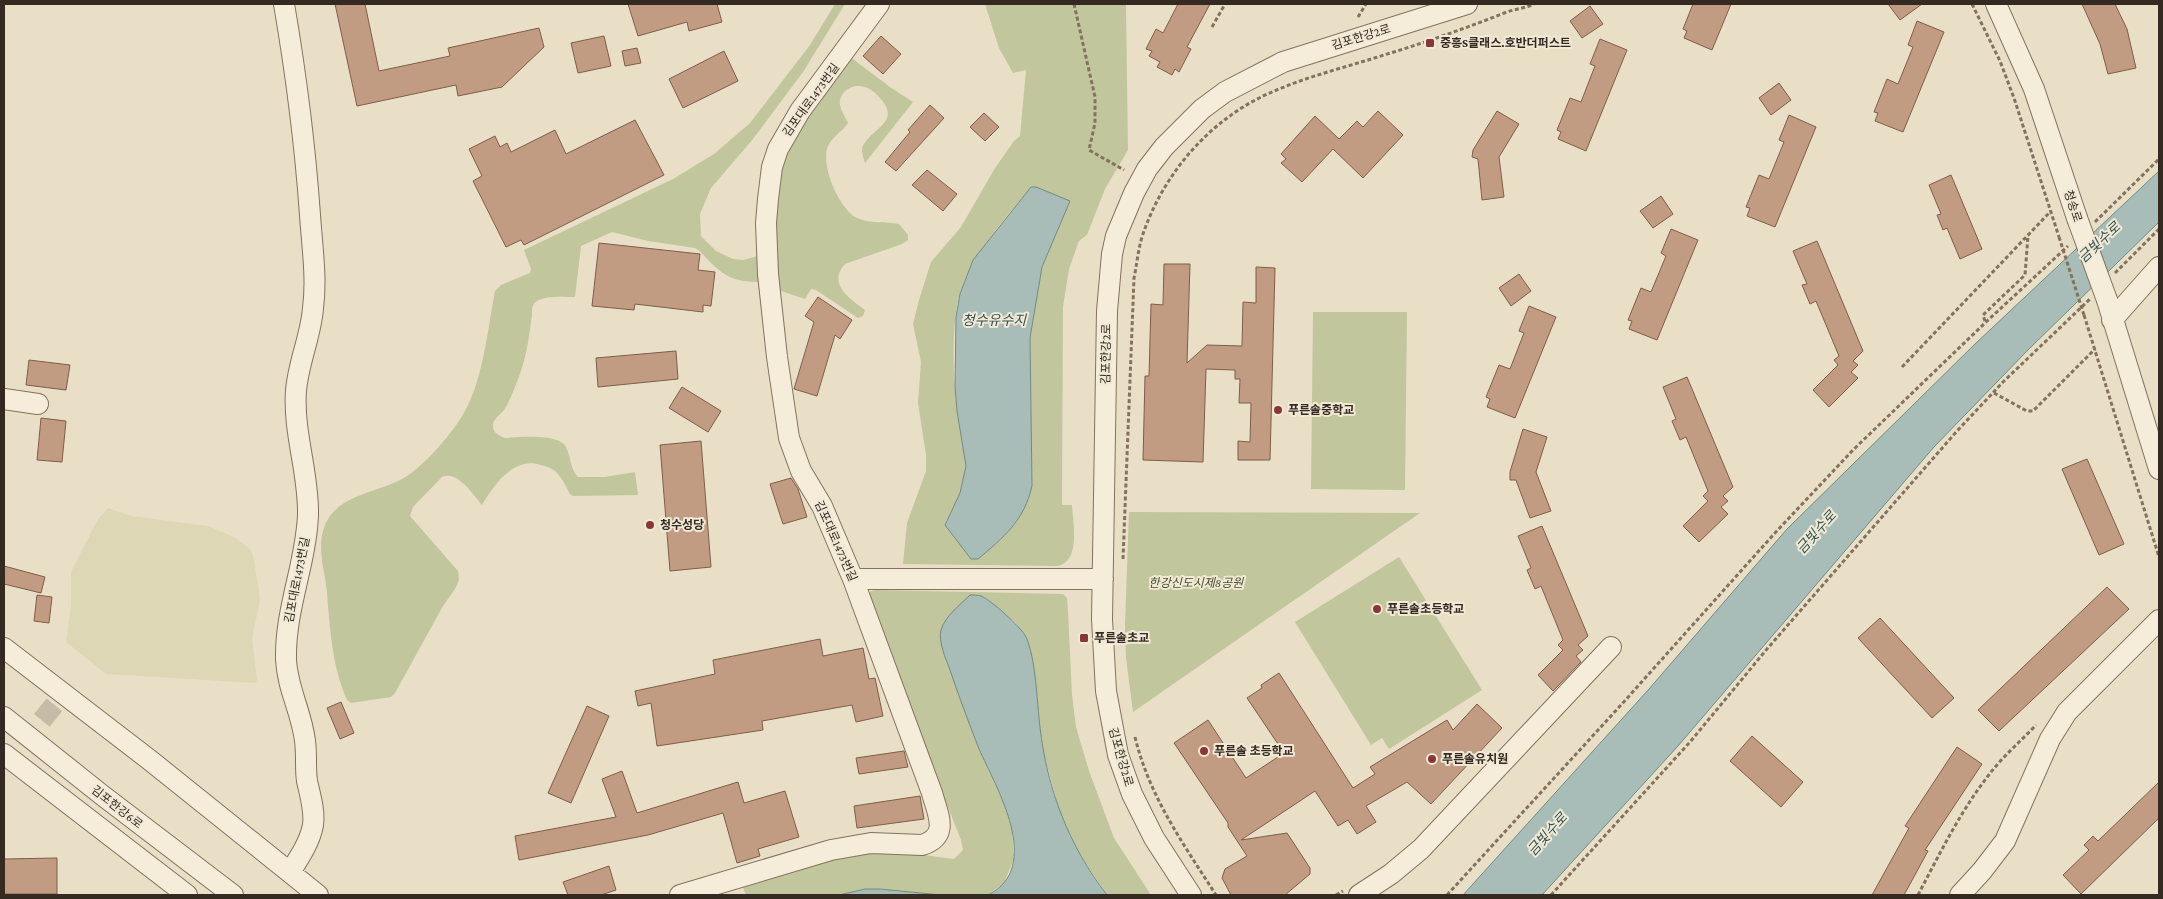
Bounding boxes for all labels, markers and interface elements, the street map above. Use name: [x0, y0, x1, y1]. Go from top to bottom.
street label: 김포한강2로: [1330, 21, 1392, 53]
place label: 중흥S클래스.호반더퍼스트: [1440, 36, 1571, 50]
marker: 중흥S클래스.호반더퍼스트: [1424, 37, 1436, 49]
street label: 김포대로1473번길: [780, 61, 842, 139]
street label: 청송로: [2061, 188, 2085, 224]
water label: 금빛수로: [2075, 218, 2124, 265]
water label: 청수유수지: [962, 312, 1027, 328]
street label: 김포한강2로: [1098, 323, 1114, 385]
place label: 푸른솔중학교: [1288, 403, 1354, 417]
marker: 푸른솔중학교: [1272, 404, 1284, 416]
street label: 김포대로1473번길: [812, 498, 860, 584]
water label: 금빛수로: [1793, 507, 1840, 557]
place label: 청수성당: [660, 518, 704, 532]
marker: 청수성당: [644, 519, 656, 531]
street label: 김포대로1473번길: [282, 536, 312, 624]
park label: 한강신도시제8공원: [1149, 576, 1244, 590]
place label: 푸른솔초등학교: [1387, 602, 1464, 616]
marker: 푸른솔초등학교: [1371, 603, 1383, 615]
place label: 푸른솔초교: [1094, 631, 1149, 645]
marker: 푸른솔초교: [1078, 632, 1090, 644]
street label: 김포한강2로: [1106, 726, 1136, 788]
place label: 푸른솔 초등학교: [1214, 744, 1294, 758]
marker: 푸른솔 초등학교: [1198, 745, 1210, 757]
place label: 푸른솔유치원: [1442, 752, 1508, 766]
marker: 푸른솔유치원: [1426, 753, 1438, 765]
street label: 김포한강6로: [89, 783, 145, 831]
water label: 금빛수로: [1524, 809, 1571, 859]

